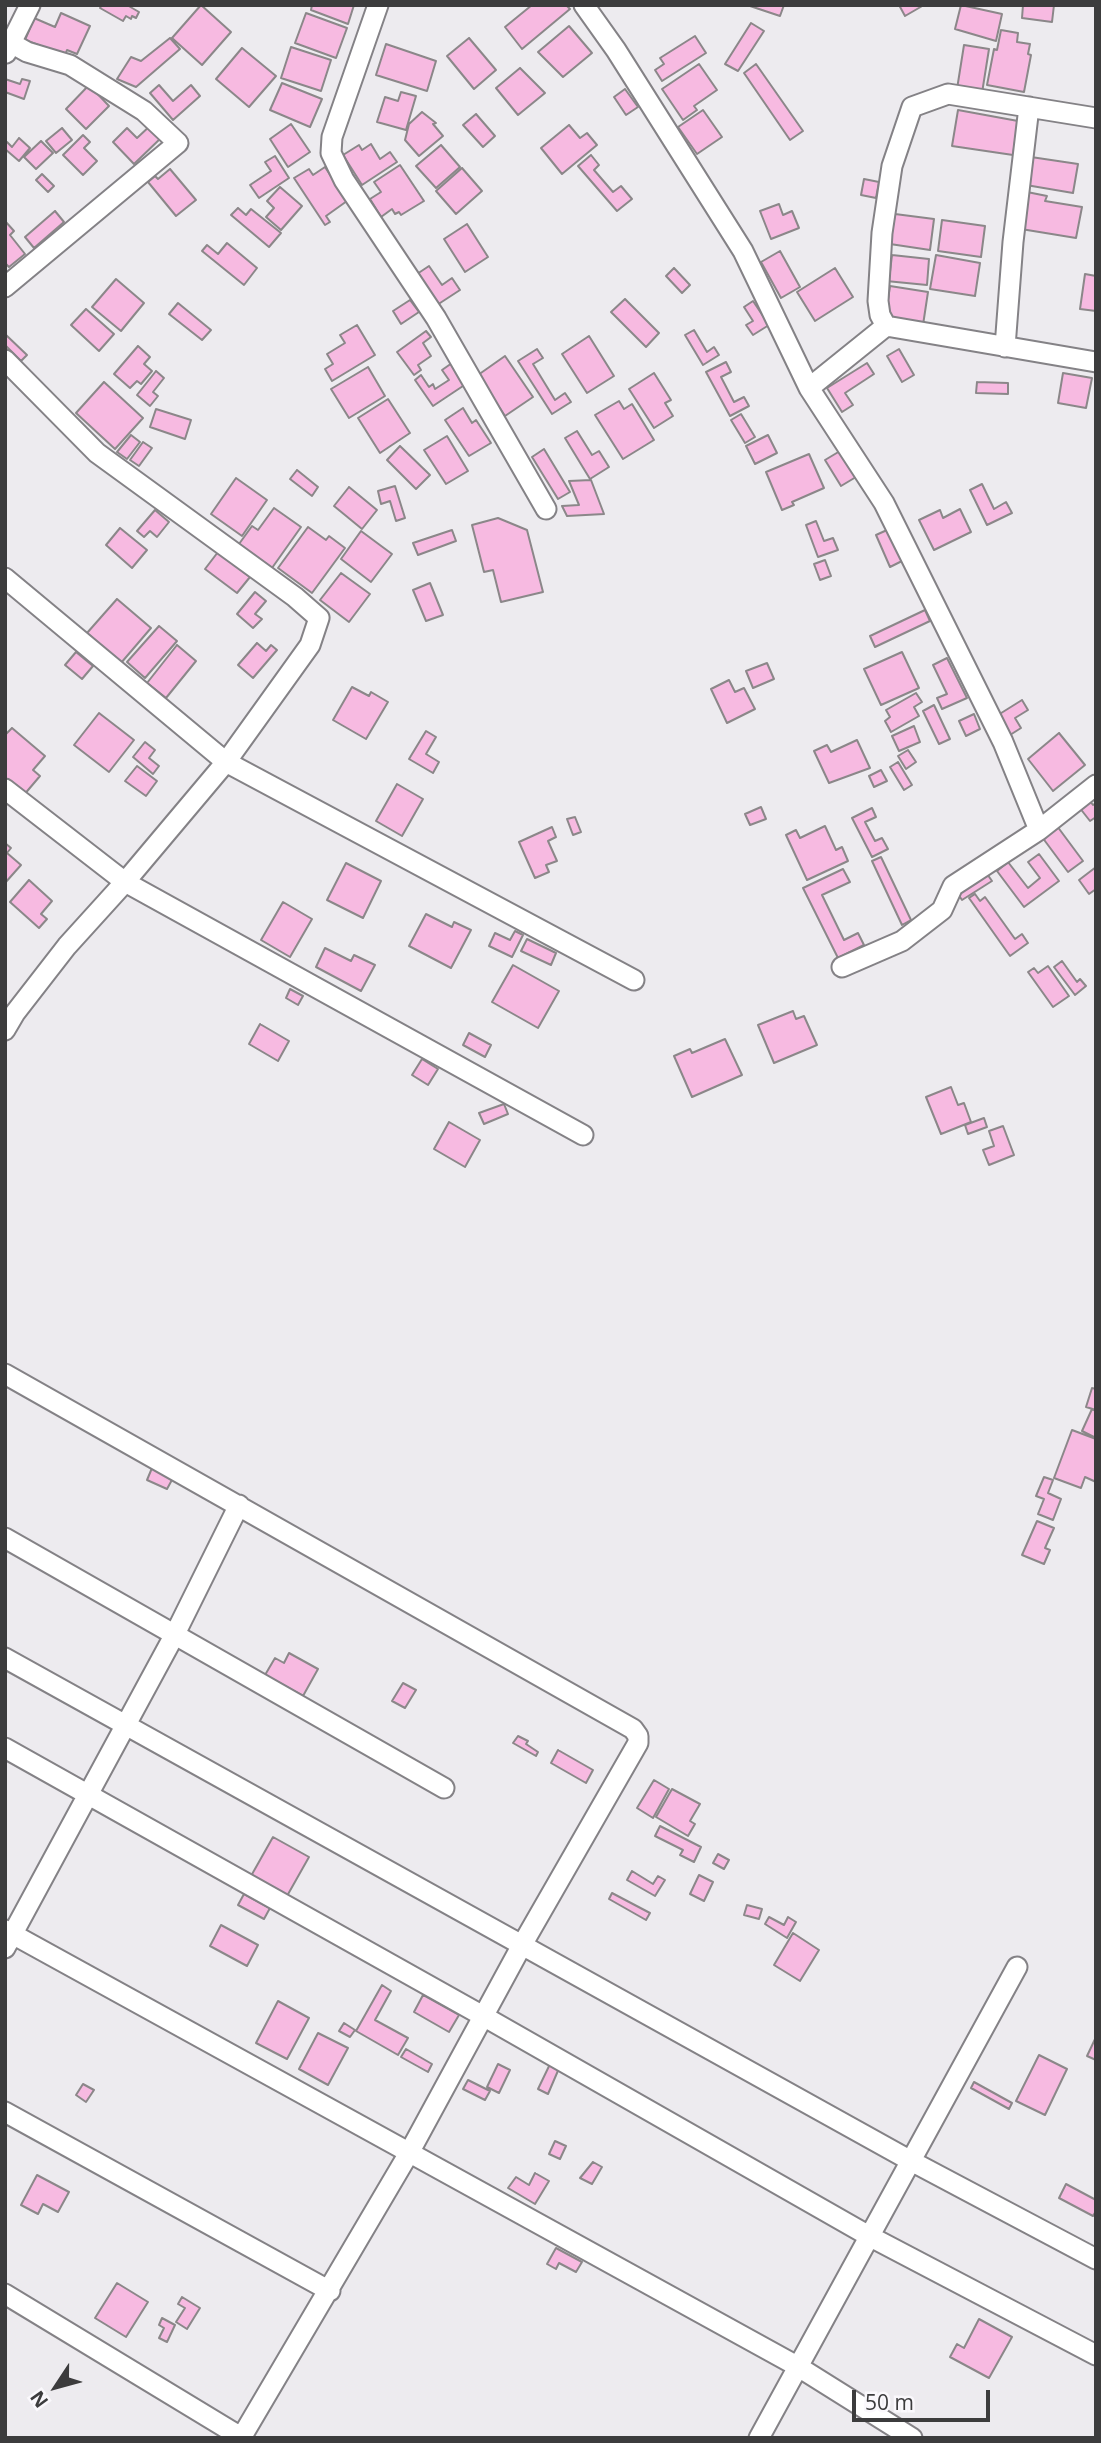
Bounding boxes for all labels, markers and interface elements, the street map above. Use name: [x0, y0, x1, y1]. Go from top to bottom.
north arrow: [21, 2352, 91, 2422]
scale bar: [856, 2376, 994, 2420]
text: N: [24, 2385, 54, 2413]
text: 50 m: [865, 2388, 914, 2416]

